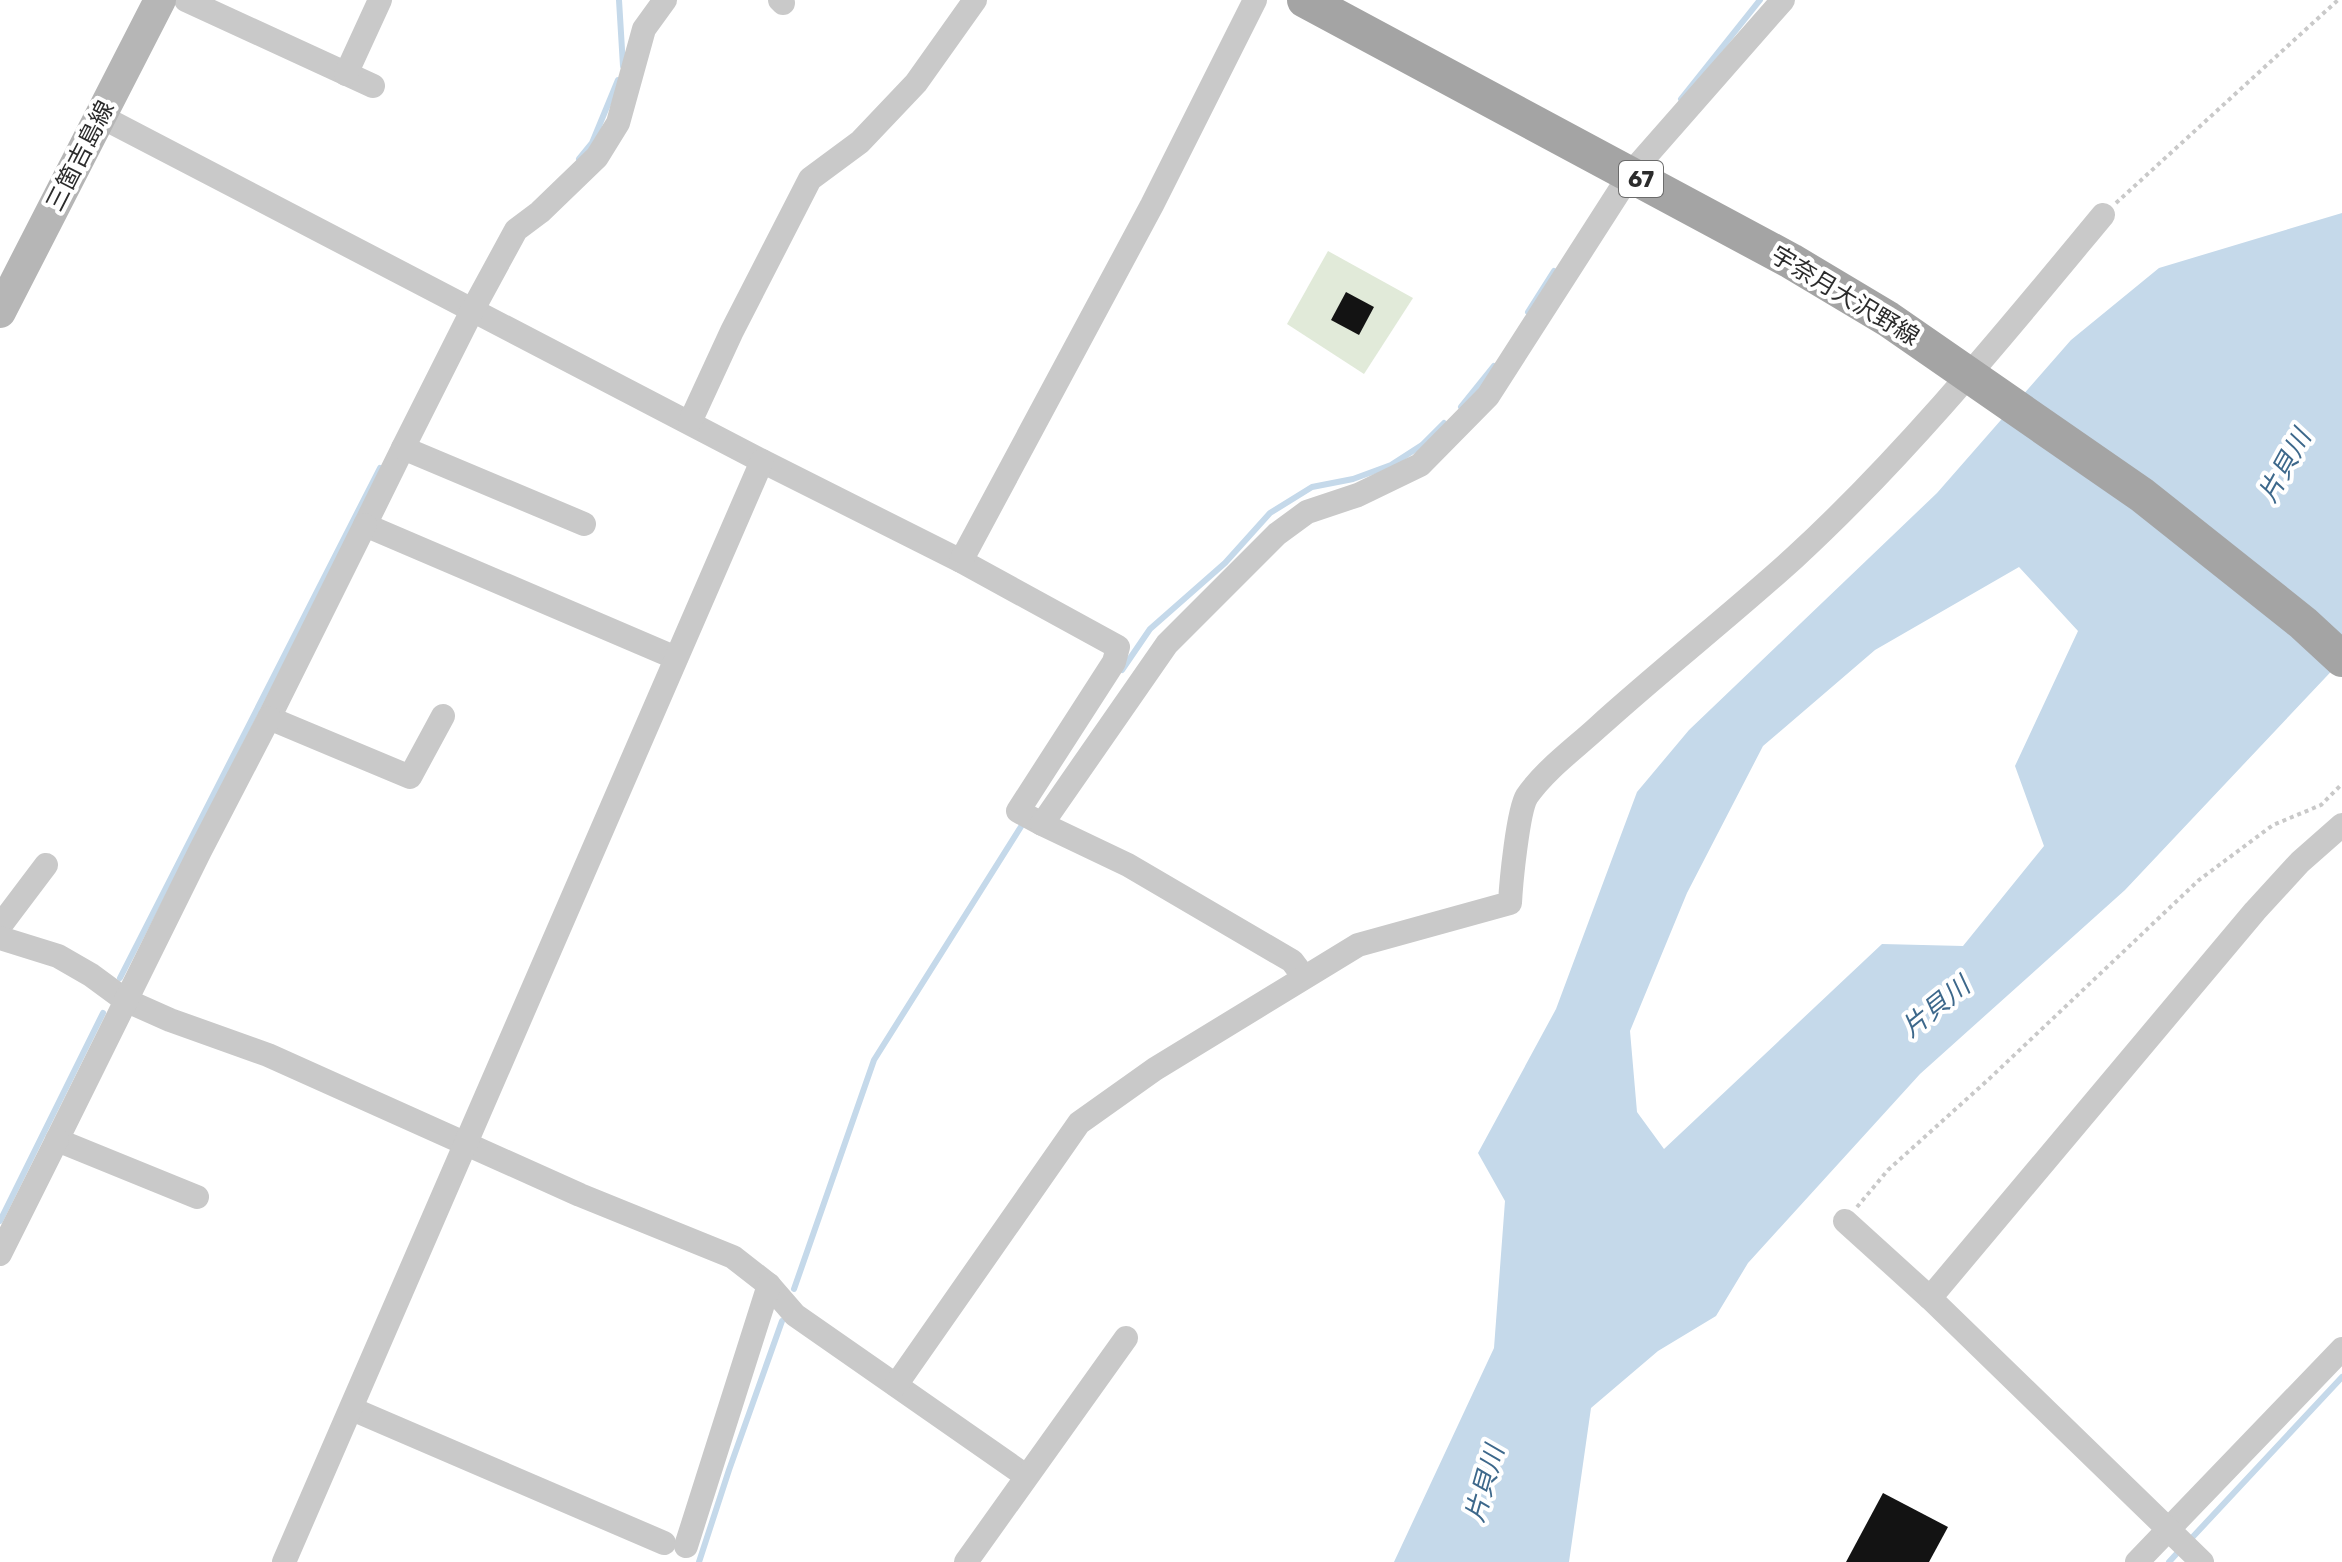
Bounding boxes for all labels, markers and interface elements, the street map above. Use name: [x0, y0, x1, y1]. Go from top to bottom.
street label: 三箇吉島線: [40, 96, 120, 216]
road number: 67: [1619, 161, 1663, 197]
street label: 宇奈月大沢野線: [1766, 241, 1924, 351]
water label: 片貝川: [2253, 422, 2319, 508]
water label: 片貝川: [1896, 969, 1978, 1044]
water label: 片貝川: [1459, 1439, 1511, 1526]

